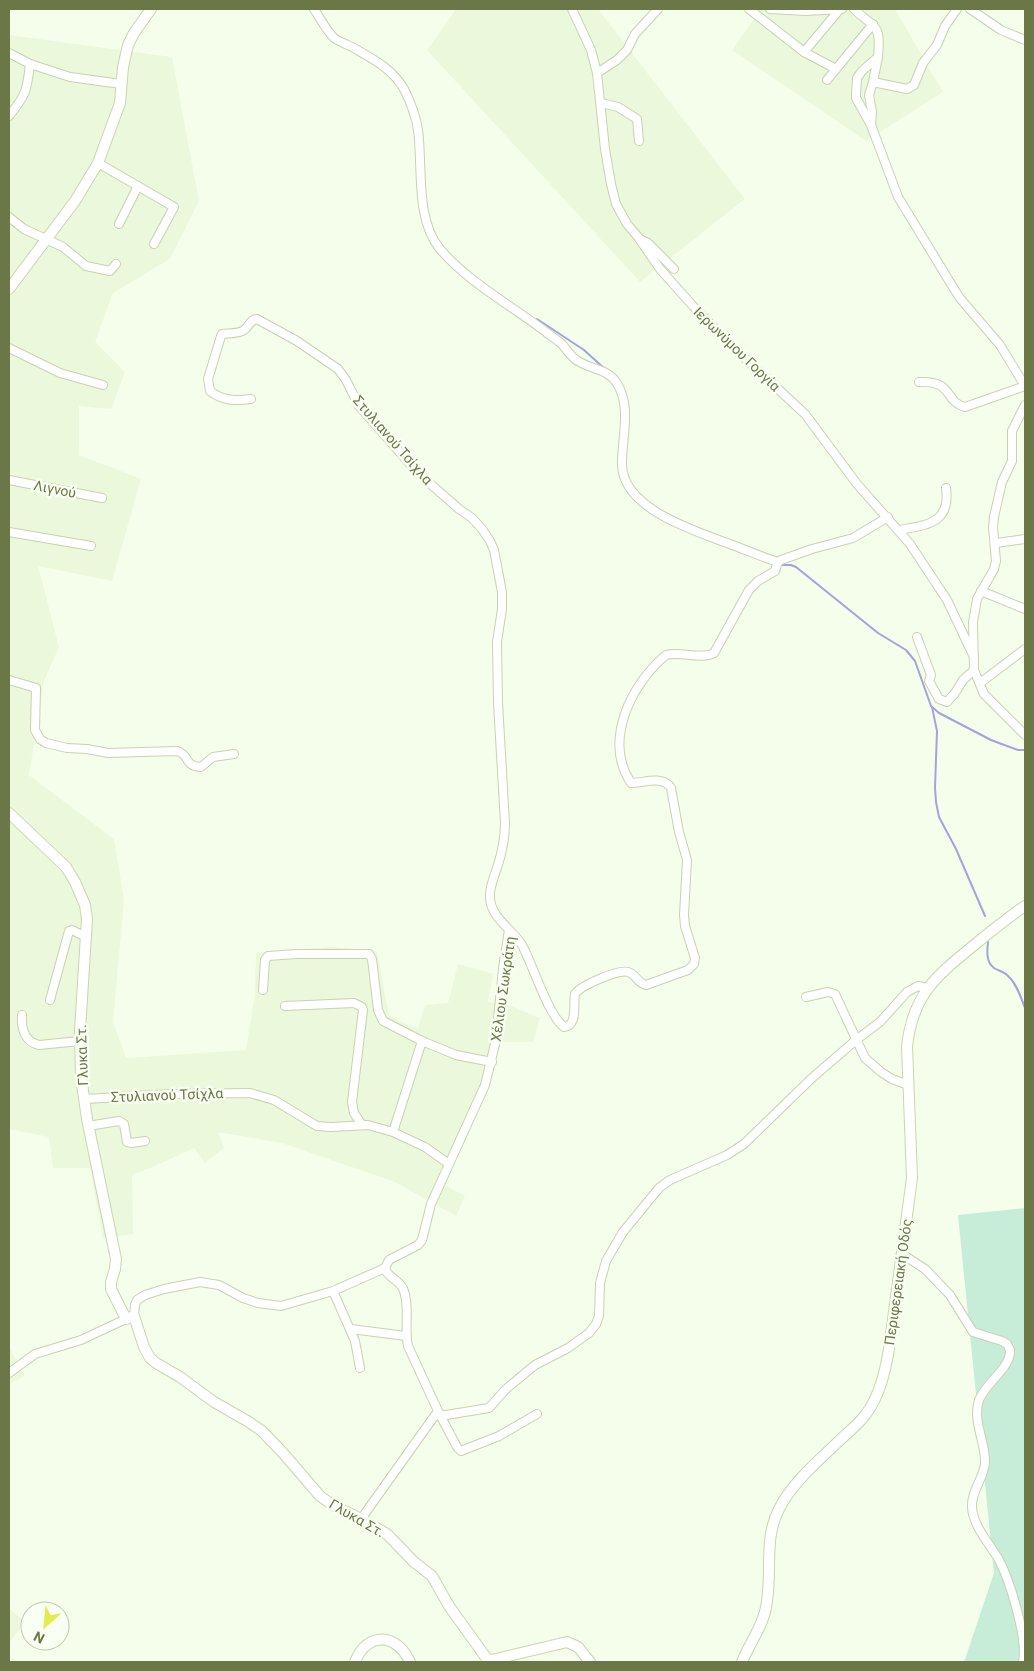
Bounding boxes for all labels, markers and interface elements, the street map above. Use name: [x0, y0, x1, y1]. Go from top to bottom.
street label: Ιερωνύμου Γοργία: [690, 304, 784, 394]
street label: Στυλιανού Τσίχλα: [350, 392, 436, 488]
street label: Λιγνού: [32, 477, 78, 501]
street label: Χέλιου Σωκράτη: [488, 935, 518, 1043]
street label: Γλυκα Στ.: [73, 1024, 91, 1086]
street label: Στυλιανού Τσίχλα: [111, 1085, 224, 1105]
street label: Περιφερειακή Οδός: [881, 1218, 916, 1346]
street label: Γλυκα Στ.: [326, 1496, 388, 1540]
north arrow: [20, 1601, 70, 1651]
text: N: [31, 1628, 47, 1647]

